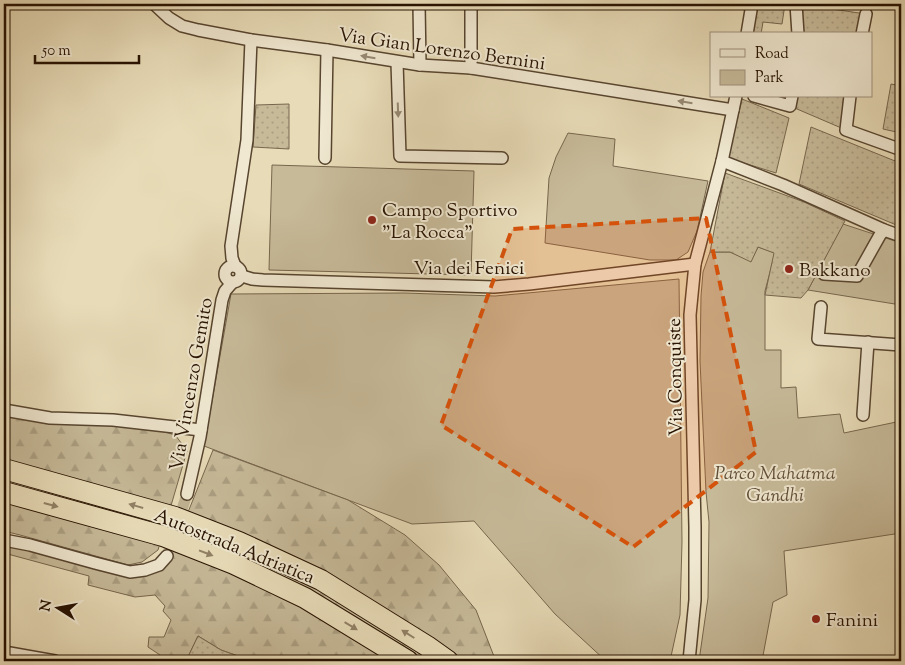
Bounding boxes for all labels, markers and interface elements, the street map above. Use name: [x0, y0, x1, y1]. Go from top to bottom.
street label: Via Gian Lorenzo Bernini: [336, 23, 547, 78]
scale bar: [35, 32, 139, 64]
legend: [710, 32, 872, 98]
text: 50 m: [41, 41, 71, 62]
text: Road: [755, 44, 789, 65]
one-way arrow: [360, 52, 376, 60]
text: Park: [755, 68, 784, 89]
one-way arrow: [677, 98, 693, 106]
one-way arrow: [395, 103, 403, 119]
place label: Campo Sportivo "La Rocca": [382, 198, 517, 247]
marker: Campo Sportivo "La Rocca": [366, 214, 378, 226]
street label: Via dei Fenici: [414, 256, 524, 283]
place label: Bakkano: [799, 258, 871, 285]
marker: Bakkano: [783, 263, 795, 275]
street label: Via Vincenzo Gemito: [164, 296, 221, 473]
street label: Via Conquiste: [662, 317, 691, 436]
park label: Parco Mahatma Gandhi: [714, 461, 836, 510]
one-way arrow: [43, 501, 58, 509]
one-way arrow: [128, 501, 143, 509]
street label: Autostrada Adriatica: [150, 503, 319, 592]
one-way arrow: [199, 550, 213, 558]
north arrow: [32, 582, 82, 632]
text: N: [36, 599, 58, 613]
place label: Fanini: [826, 608, 878, 635]
marker: Fanini: [810, 613, 822, 625]
one-way arrow: [344, 622, 357, 631]
one-way arrow: [401, 629, 415, 639]

